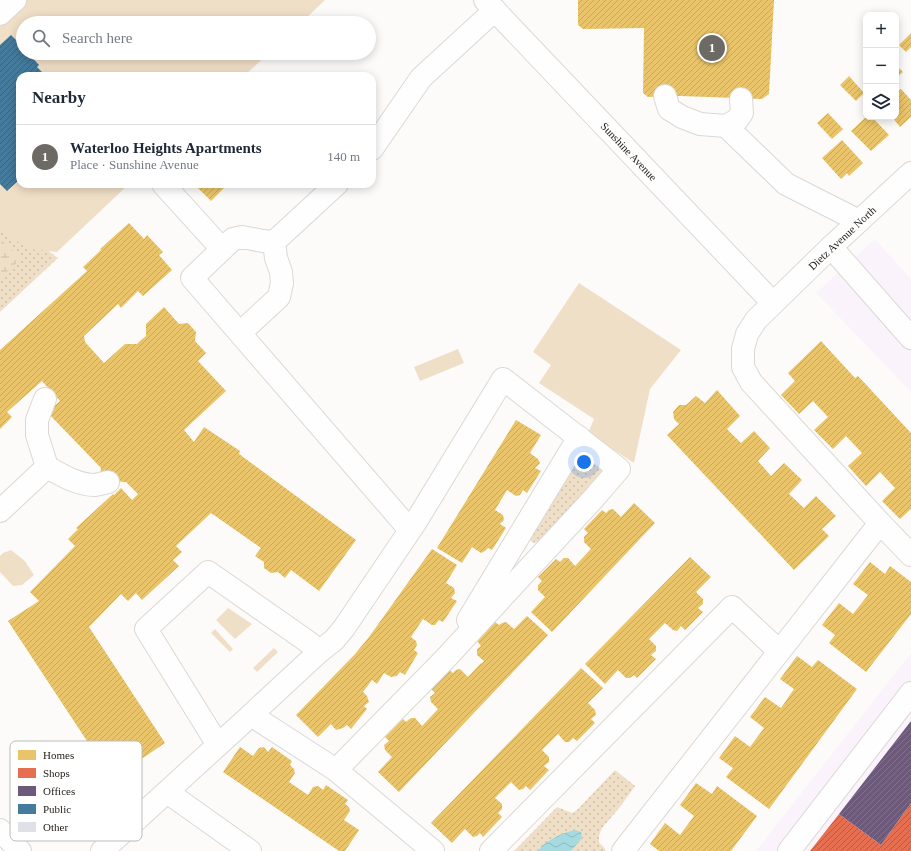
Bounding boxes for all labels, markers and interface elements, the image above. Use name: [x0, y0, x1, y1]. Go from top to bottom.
map controls: [863, 12, 899, 120]
button: +: [863, 12, 899, 48]
search box: [16, 16, 376, 60]
icon: search: [30, 27, 52, 49]
text: Search here: [62, 30, 132, 46]
pin: 1: [699, 33, 725, 63]
button: −: [863, 48, 899, 84]
button: layers: [863, 84, 899, 120]
text: Nearby: [32, 88, 86, 107]
street label: Sunshine Avenue: [598, 120, 660, 183]
text: Waterloo Heights Apartments: [70, 140, 262, 156]
text: 1: [42, 149, 48, 164]
text: 140 m: [327, 149, 360, 164]
text: Place · Sunshine Avenue: [70, 157, 199, 172]
street label: Dietz Avenue North: [806, 203, 879, 272]
your location: [574, 452, 594, 472]
legend: [10, 741, 142, 841]
text: Homes: [43, 749, 74, 761]
text: Shops: [43, 767, 70, 779]
text: Offices: [43, 785, 75, 797]
text: Public: [43, 803, 71, 815]
text: Other: [43, 821, 68, 833]

